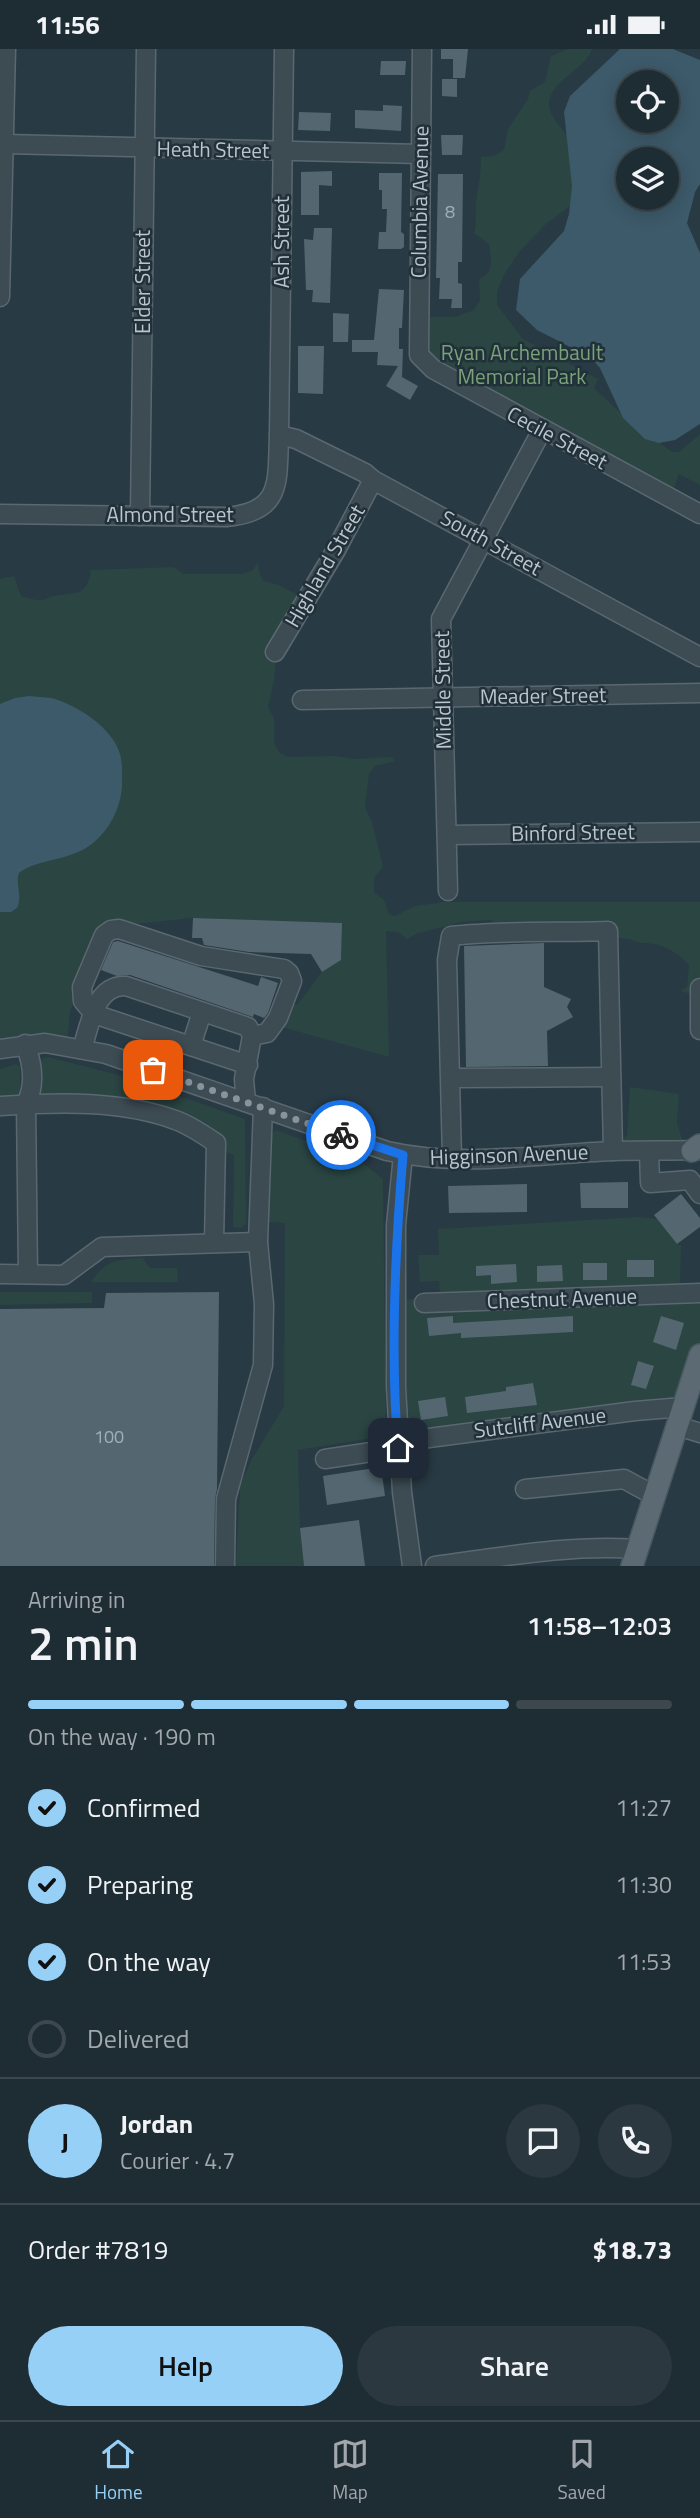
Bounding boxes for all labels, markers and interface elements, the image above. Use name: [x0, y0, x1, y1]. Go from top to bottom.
text: 11:56: [35, 5, 100, 44]
map controls: [616, 70, 679, 210]
button: locate: [616, 70, 679, 133]
street label: Columbia Avenue: [402, 126, 436, 278]
street label: Heath Street: [156, 132, 270, 166]
button: layers: [616, 147, 679, 210]
street label: Ash Street: [265, 195, 297, 288]
house number: 8: [445, 198, 455, 225]
street label: Elder Street: [126, 229, 158, 334]
park label: Ryan Archembault Memorial Park: [441, 336, 604, 392]
street label: Cecile Street: [501, 397, 614, 477]
street label: Highland Street: [276, 497, 373, 633]
street label: Almond Street: [106, 498, 234, 530]
street label: South Street: [435, 501, 548, 583]
street label: Middle Street: [425, 630, 459, 750]
street label: Meader Street: [480, 678, 607, 712]
street label: Binford Street: [511, 815, 636, 849]
pin: [123, 1040, 183, 1100]
icon: bag: [134, 1051, 172, 1089]
courier: [306, 1100, 376, 1170]
icon: bike: [322, 1116, 360, 1154]
street label: Higginson Avenue: [429, 1135, 589, 1173]
street label: Chestnut Avenue: [486, 1279, 638, 1317]
street label: Sutcliff Avenue: [472, 1398, 608, 1446]
pin: [368, 1418, 428, 1478]
house number: 100: [94, 1423, 124, 1450]
icon: home: [379, 1429, 417, 1467]
text: Arriving in: [28, 1582, 125, 1617]
text: 11:58–12:03: [527, 1606, 672, 1645]
text: 2 min: [28, 1608, 139, 1678]
text: On the way · 190 m: [28, 1719, 216, 1754]
text: Confirmed: [87, 1788, 201, 1827]
icon: check: [28, 1789, 66, 1827]
text: 11:27: [615, 1790, 672, 1825]
text: Preparing: [87, 1865, 193, 1904]
icon: check: [28, 1866, 66, 1904]
text: 11:30: [615, 1867, 672, 1902]
text: On the way: [87, 1942, 211, 1981]
icon: check: [28, 1943, 66, 1981]
text: 11:53: [615, 1944, 672, 1979]
text: Delivered: [87, 2019, 190, 2058]
text: Jordan: [120, 2104, 193, 2143]
button: chat: [506, 2104, 580, 2178]
button: phone: [598, 2104, 672, 2178]
text: J: [61, 2122, 69, 2161]
text: Courier · 4.7: [120, 2143, 235, 2178]
text: Order #7819: [28, 2230, 168, 2269]
text: $18.73: [593, 2230, 672, 2269]
button: Help: [28, 2326, 343, 2406]
button: Share: [357, 2326, 672, 2406]
tab: Home: [94, 2435, 142, 2506]
tab: Map: [331, 2435, 369, 2506]
tab: Saved: [557, 2435, 606, 2506]

